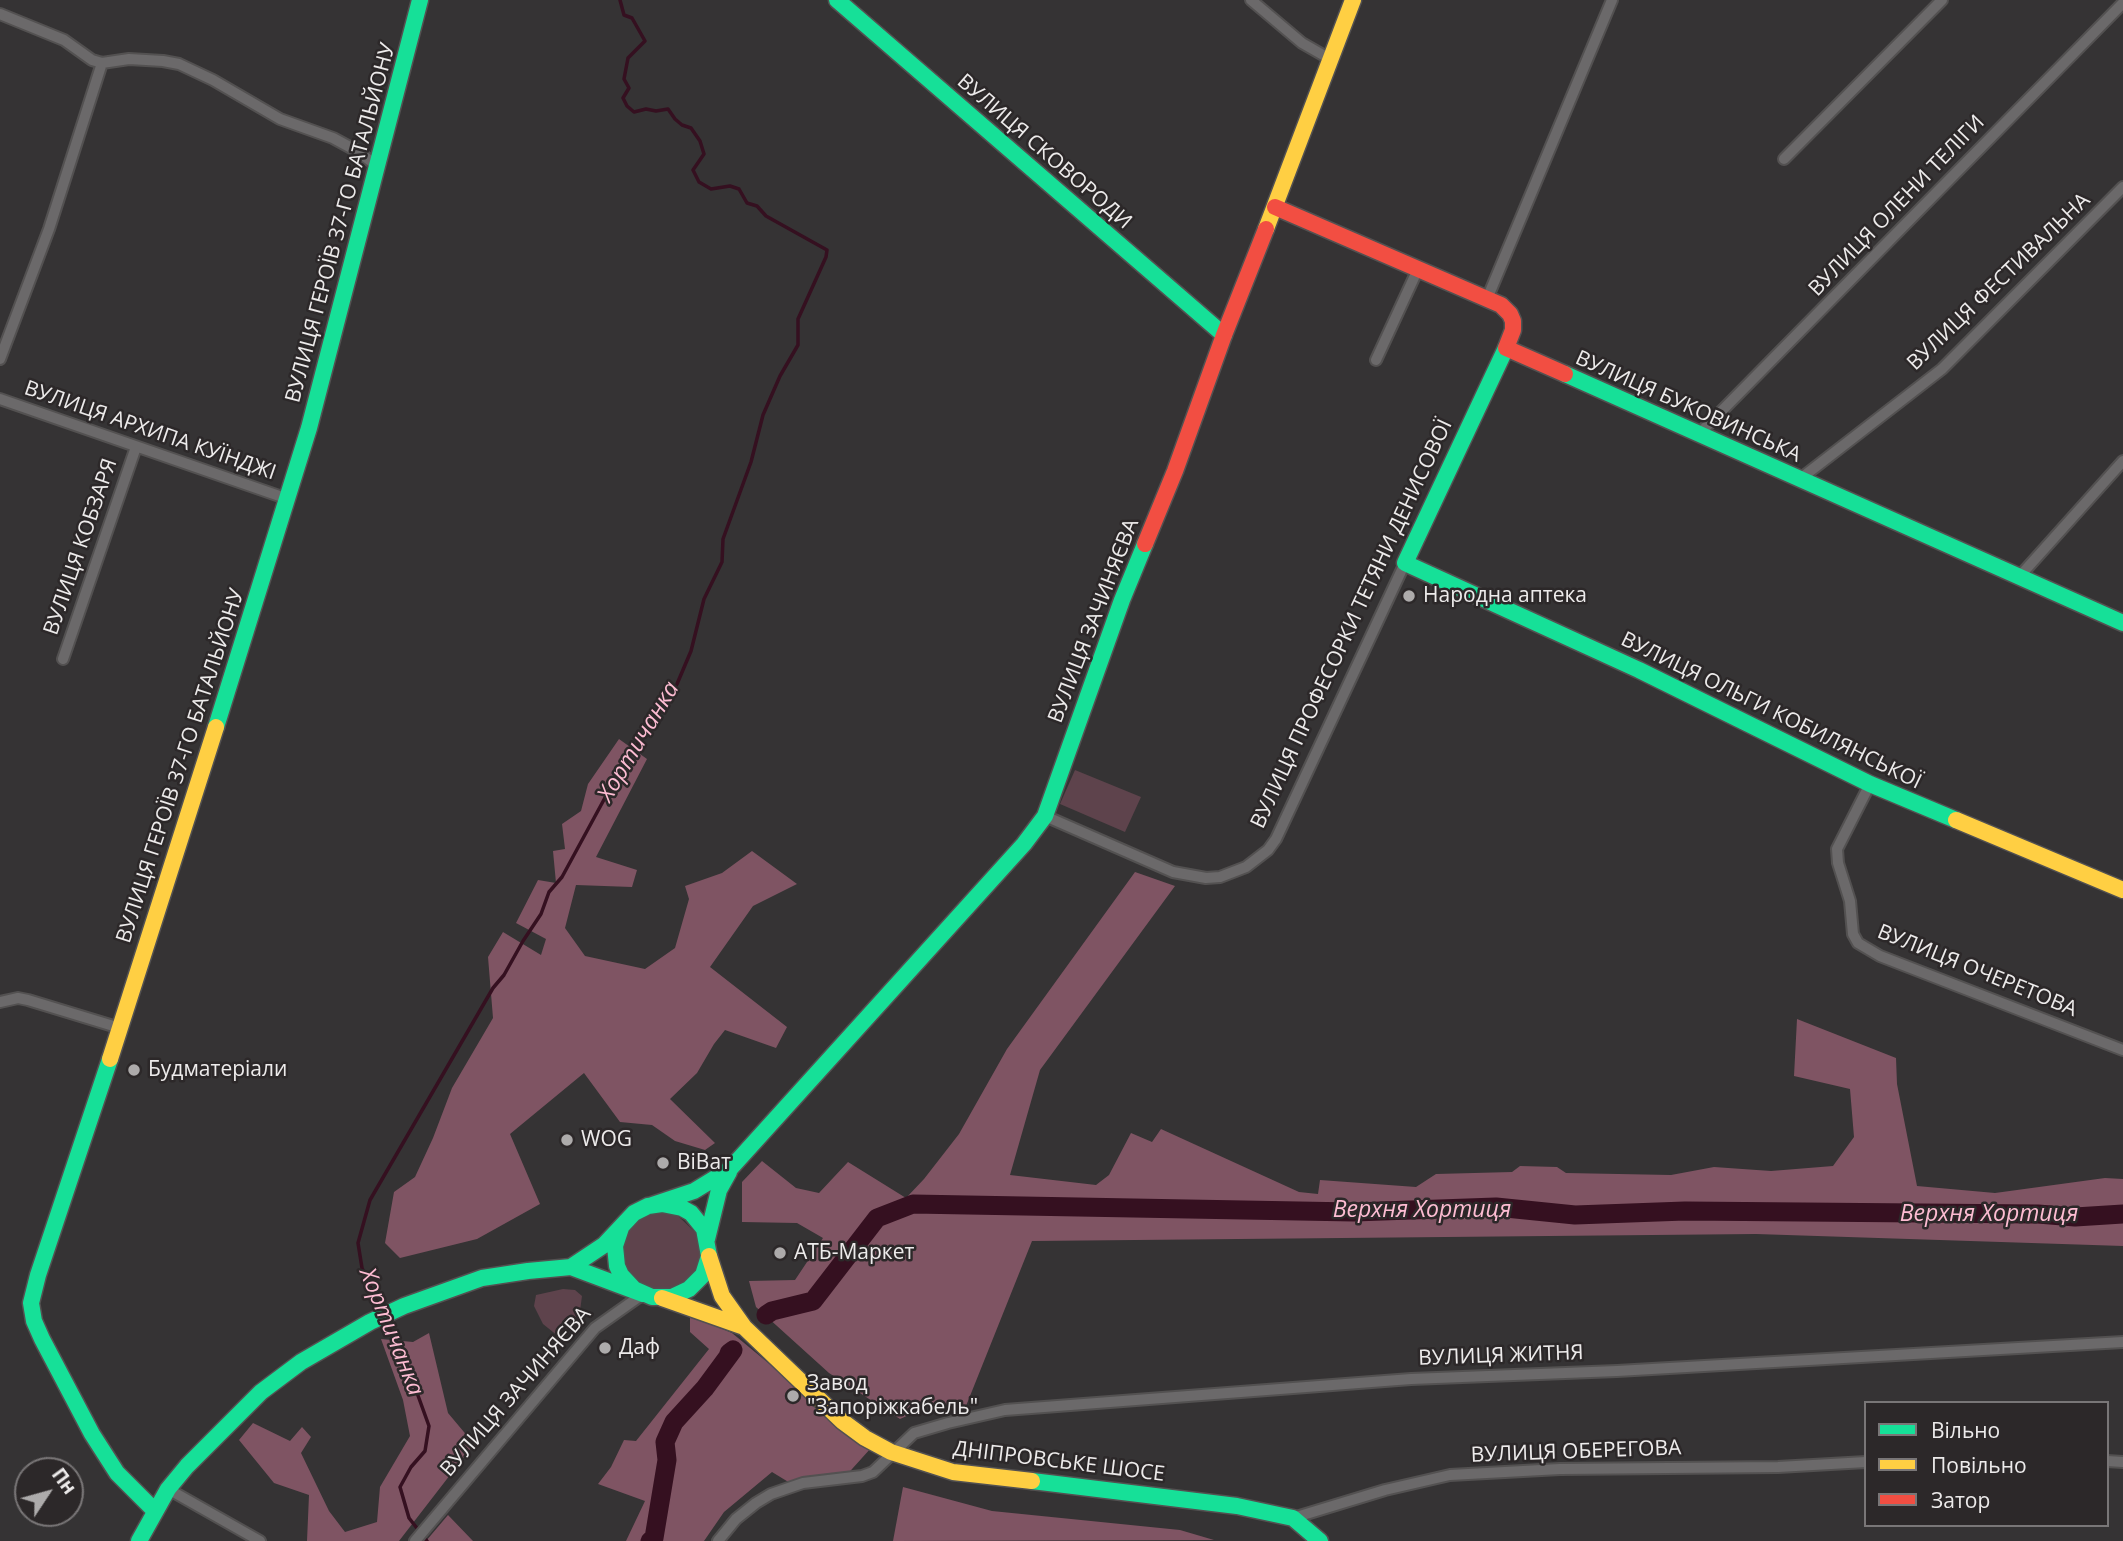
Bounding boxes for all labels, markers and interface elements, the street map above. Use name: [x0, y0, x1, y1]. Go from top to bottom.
street label: ВУЛИЦЯ ГЕРОЇВ 37-ГО БАТАЛЬЙОНУ: [281, 40, 401, 406]
street label: ВУЛИЦЯ СКОВОРОДИ: [952, 69, 1136, 235]
street label: ВУЛИЦЯ ОЛЕНИ ТЕЛІГИ: [1804, 110, 1990, 302]
street label: ВУЛИЦЯ ФЕСТИВАЛЬНА: [1902, 188, 2096, 376]
street label: ВУЛИЦЯ БУКОВИНСЬКА: [1571, 346, 1805, 468]
street label: ВУЛИЦЯ АРХИПА КУЇНДЖІ: [21, 376, 279, 486]
street label: ВУЛИЦЯ ПРОФЕСОРКИ ТЕТЯНИ ДЕНИСОВОЇ: [1246, 416, 1458, 832]
street label: ВУЛИЦЯ КОБЗАРЯ: [39, 455, 123, 639]
street label: ВУЛИЦЯ ЗАЧИНЯЄВА: [1043, 515, 1145, 727]
place label: Народна аптека: [1423, 583, 1587, 609]
street label: ВУЛИЦЯ ГЕРОЇВ 37-ГО БАТАЛЬЙОНУ: [112, 586, 250, 946]
marker: Народна аптека: [1401, 588, 1417, 604]
street label: ВУЛИЦЯ ОЛЬГИ КОБИЛЯНСЬКОЇ: [1617, 627, 1925, 795]
water label: Хортичанка: [592, 677, 686, 807]
street label: ВУЛИЦЯ ОЧЕРЕТОВА: [1873, 919, 2081, 1023]
place label: Будматеріали: [148, 1057, 287, 1083]
marker: Будматеріали: [126, 1062, 142, 1078]
place label: WOG: [581, 1127, 632, 1153]
marker: WOG: [559, 1132, 575, 1148]
place label: ВіВат: [677, 1150, 731, 1176]
marker: ВіВат: [655, 1155, 671, 1171]
water label: Верхня Хортиця: [1333, 1196, 1511, 1224]
water label: Верхня Хортиця: [1900, 1200, 2078, 1228]
place label: АТБ-Маркет: [794, 1240, 914, 1266]
marker: АТБ-Маркет: [772, 1245, 788, 1261]
water label: Хортичанка: [353, 1264, 429, 1400]
street label: ВУЛИЦЯ ЗАЧИНЯЄВА: [435, 1302, 597, 1482]
place label: Даф: [619, 1335, 660, 1361]
marker: Даф: [597, 1340, 613, 1356]
street label: ВУЛИЦЯ ЖИТНЯ: [1418, 1341, 1584, 1371]
place label: Завод "Запоріжкабель": [807, 1371, 978, 1421]
marker: Завод "Запоріжкабель": [785, 1388, 801, 1404]
legend: [1864, 1401, 2109, 1527]
text: Вільно: [1931, 1416, 2000, 1444]
street label: ВУЛИЦЯ ОБЕРЕГОВА: [1470, 1436, 1682, 1468]
street label: ДНІПРОВСЬКЕ ШОСЕ: [952, 1437, 1166, 1487]
text: Повільно: [1931, 1451, 2027, 1479]
north arrow: [14, 1457, 84, 1527]
text: Пн: [46, 1462, 83, 1499]
text: Затор: [1931, 1486, 1990, 1514]

